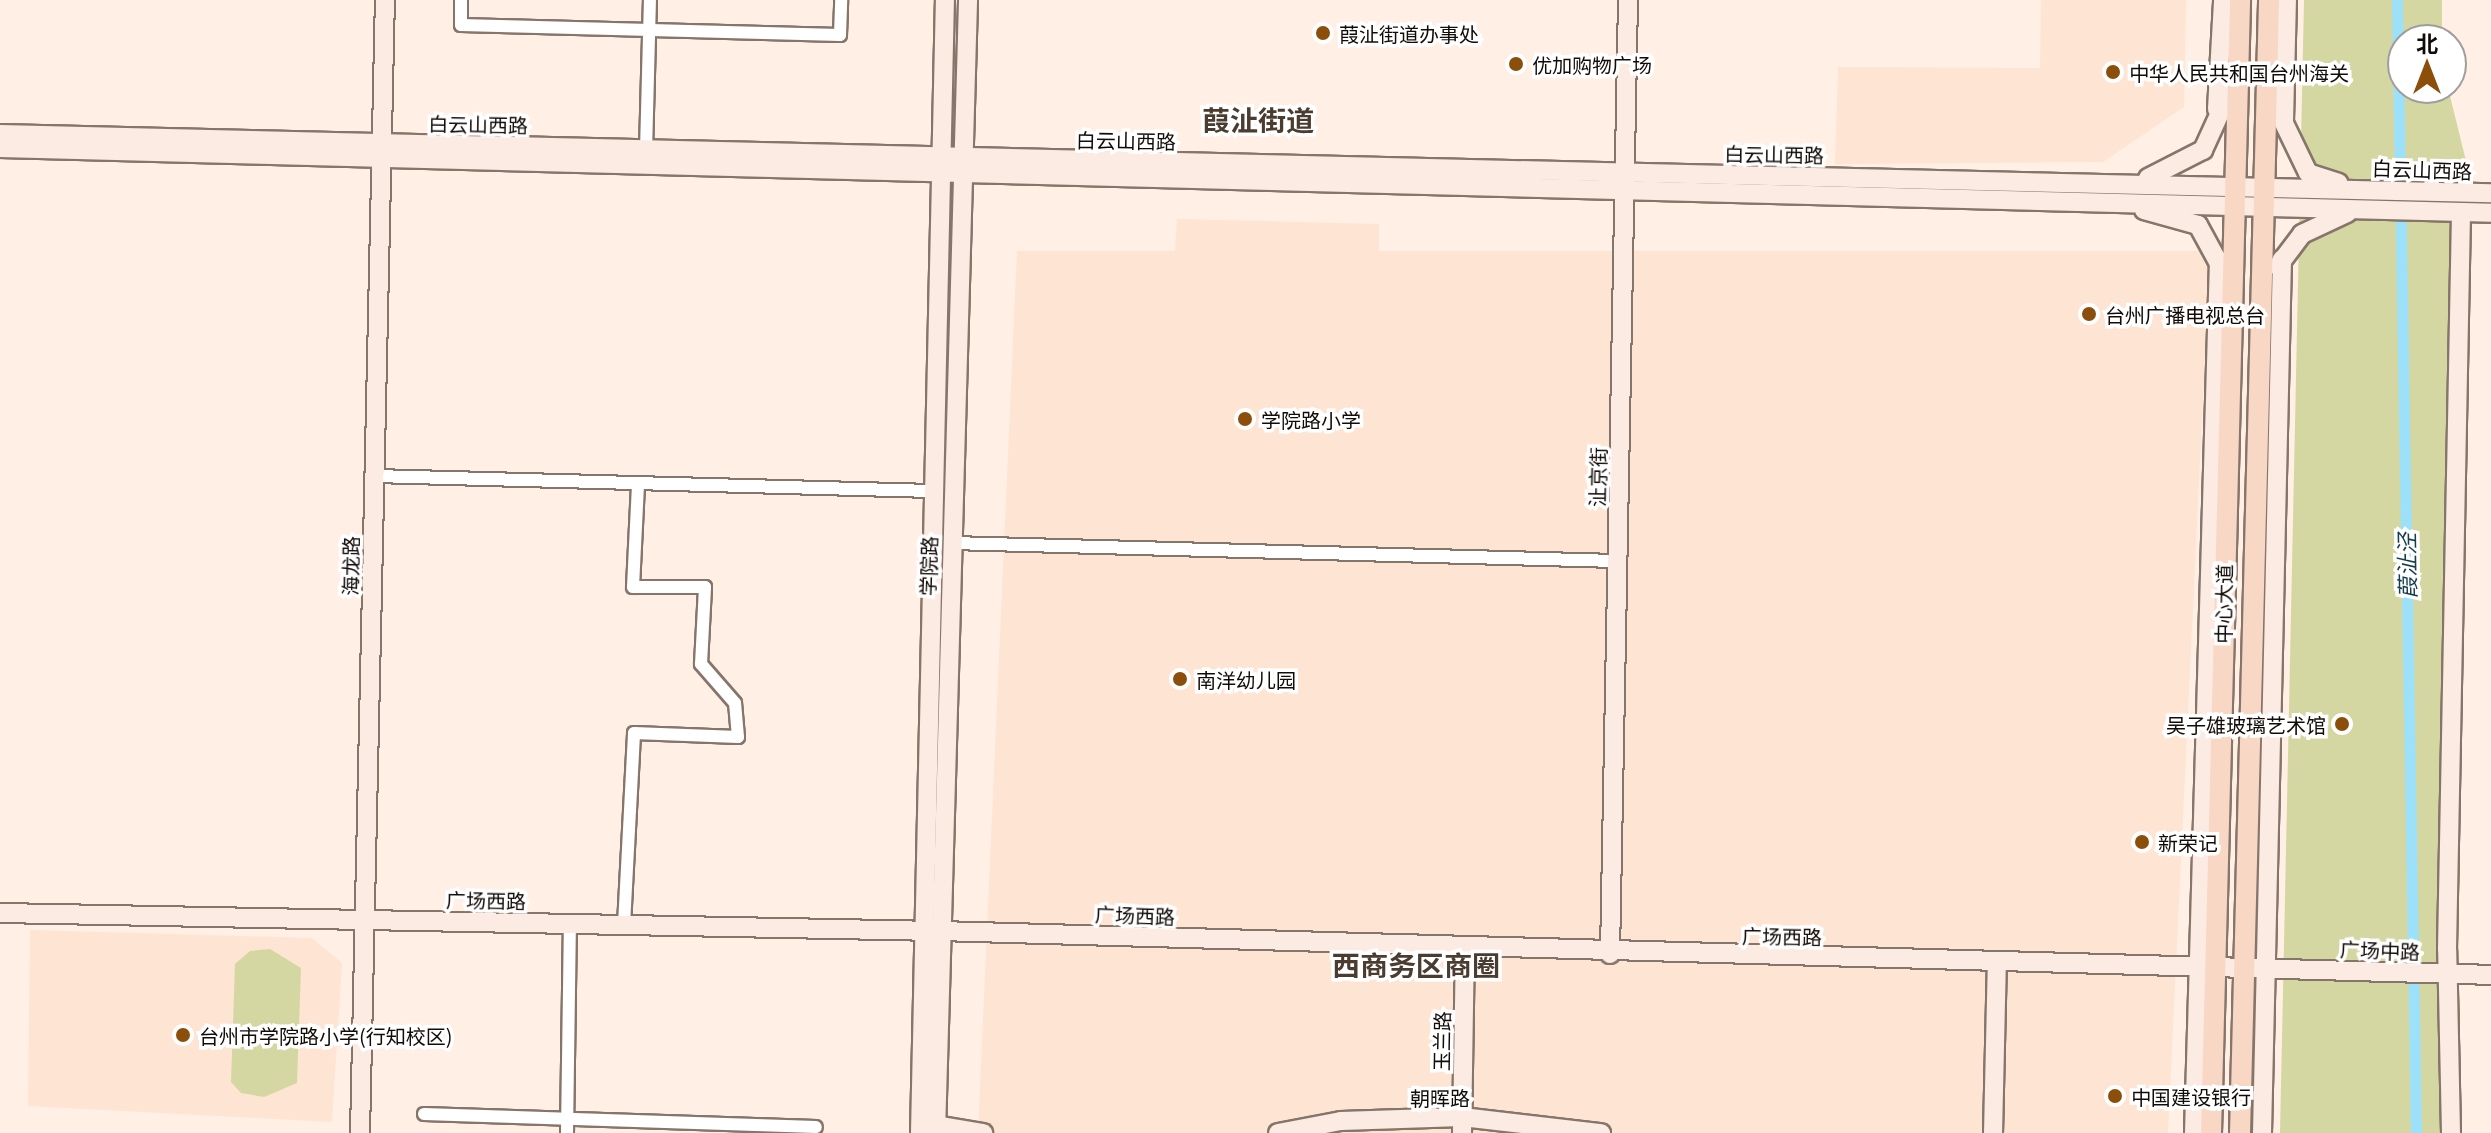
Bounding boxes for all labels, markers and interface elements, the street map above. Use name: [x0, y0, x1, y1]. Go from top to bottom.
place label: 葭沚街道办事处: [1339, 21, 1479, 45]
marker: 葭沚街道办事处: [1314, 24, 1332, 42]
north arrow: [2387, 24, 2467, 104]
text: 北: [2416, 26, 2438, 58]
place label: 优加购物广场: [1532, 52, 1652, 76]
marker: 优加购物广场: [1507, 55, 1525, 73]
place label: 中华人民共和国台州海关: [2129, 60, 2349, 84]
marker: 中华人民共和国台州海关: [2104, 63, 2122, 81]
district label: 葭沚街道: [1202, 102, 1314, 136]
street label: 白云山西路: [428, 111, 528, 137]
street label: 白云山西路: [1076, 127, 1176, 153]
street label: 白云山西路: [1724, 141, 1824, 167]
street label: 白云山西路: [2372, 155, 2472, 183]
place label: 台州广播电视总台: [2105, 302, 2265, 326]
marker: 台州广播电视总台: [2080, 305, 2098, 323]
place label: 学院路小学: [1261, 407, 1361, 431]
marker: 学院路小学: [1236, 410, 1254, 428]
street label: 沚京街: [1584, 447, 1610, 507]
water label: 葭沚泾: [2392, 533, 2420, 599]
street label: 海龙路: [337, 536, 363, 596]
street label: 学院路: [915, 536, 941, 596]
street label: 中心大道: [2210, 564, 2236, 644]
place label: 南洋幼儿园: [1196, 667, 1296, 691]
marker: 南洋幼儿园: [1171, 670, 1189, 688]
place label: 吴子雄玻璃艺术馆: [2166, 712, 2326, 736]
marker: 吴子雄玻璃艺术馆: [2333, 715, 2351, 733]
place label: 新荣记: [2158, 830, 2218, 854]
marker: 新荣记: [2133, 833, 2151, 851]
street label: 广场西路: [446, 887, 526, 913]
street label: 广场西路: [1095, 902, 1175, 928]
street label: 广场西路: [1742, 923, 1822, 949]
street label: 广场中路: [2340, 937, 2420, 963]
district label: 西商务区商圈: [1332, 947, 1500, 981]
street label: 玉兰路: [1428, 1011, 1454, 1071]
place label: 台州市学院路小学(行知校区): [199, 1023, 453, 1047]
marker: 台州市学院路小学(行知校区): [174, 1026, 192, 1044]
place label: 中国建设银行: [2131, 1084, 2251, 1108]
street label: 朝晖路: [1410, 1085, 1470, 1109]
marker: 中国建设银行: [2106, 1087, 2124, 1105]

